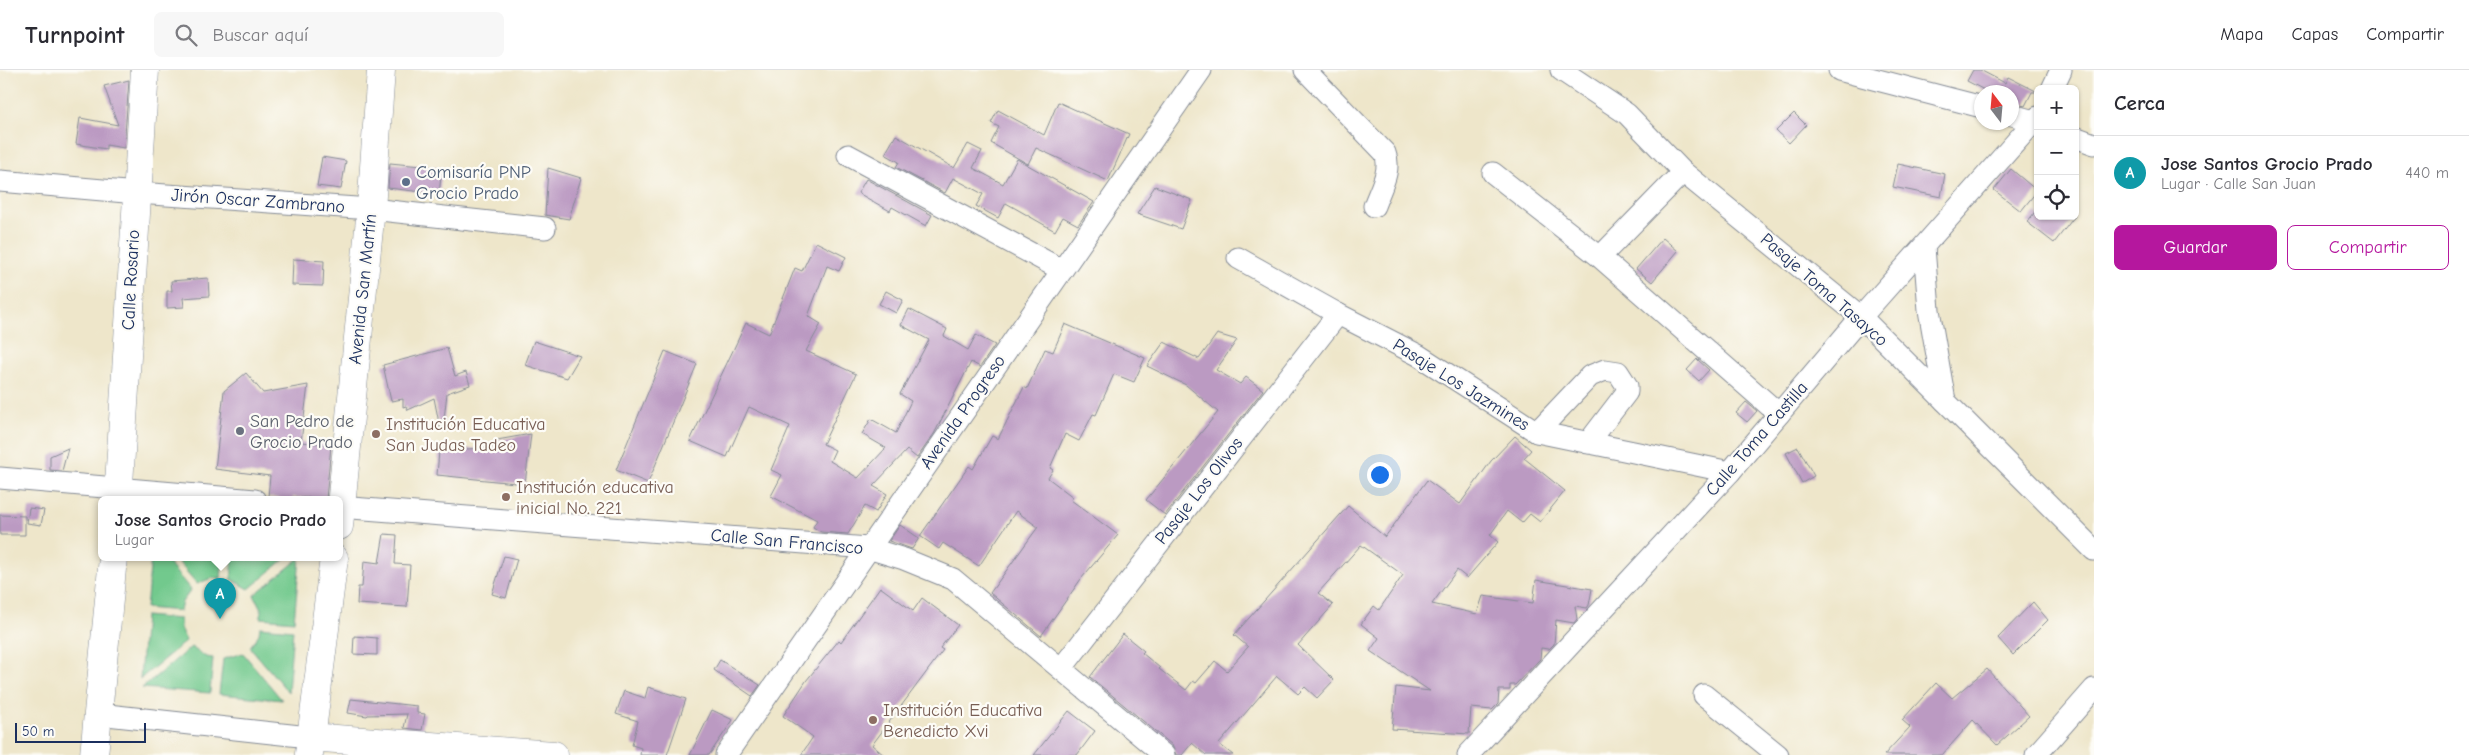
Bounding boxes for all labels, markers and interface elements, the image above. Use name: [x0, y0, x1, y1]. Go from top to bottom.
search box: [154, 12, 504, 57]
text: Turnpoint: [25, 21, 124, 49]
icon: search: [172, 21, 200, 49]
text: Buscar aquí: [212, 24, 308, 46]
text: Mapa: [2220, 24, 2263, 45]
text: Capas: [2291, 24, 2338, 45]
text: Compartir: [2366, 24, 2444, 45]
north arrow: [1974, 85, 2019, 130]
map controls: [2034, 85, 2079, 220]
button: +: [2034, 85, 2079, 130]
text: Cerca: [2114, 91, 2165, 115]
button: −: [2034, 130, 2079, 175]
text: Jose Santos Grocio Prado: [2161, 153, 2372, 175]
place label: Comisaría PNP Grocio Prado: [416, 162, 531, 204]
text: A: [2126, 164, 2134, 182]
text: 440 m: [2405, 164, 2449, 182]
button: locate: [2034, 175, 2079, 220]
text: Lugar · Calle San Juan: [2161, 175, 2316, 193]
marker: Comisaría PNP Grocio Prado: [400, 176, 412, 188]
street label: Jirón Oscar Zambrano: [170, 184, 346, 218]
street label: Avenida San Martín: [345, 213, 381, 365]
button: Guardar: [2114, 225, 2277, 270]
button: Compartir: [2287, 225, 2449, 270]
street label: Calle Rosario: [118, 229, 144, 331]
street label: Pasaje Toma Tasayco: [1756, 229, 1892, 351]
street label: Pasaje Los Jazmines: [1389, 335, 1533, 435]
street label: Avenida Progreso: [916, 351, 1010, 473]
street label: Calle Toma Castilla: [1702, 377, 1812, 501]
place label: San Pedro de Grocio Prado: [250, 411, 354, 453]
place label: Institución Educativa San Judas Tadeo: [386, 414, 546, 456]
marker: San Pedro de Grocio Prado: [234, 425, 246, 437]
marker: Institución Educativa San Judas Tadeo: [370, 428, 382, 440]
street label: Pasaje Los Olivos: [1151, 433, 1247, 549]
your location: [1367, 462, 1393, 488]
place label: Institución educativa inicial No. 221: [516, 477, 674, 519]
marker: Institución educativa inicial No. 221: [500, 491, 512, 503]
popup: [98, 496, 343, 561]
text: Jose Santos Grocio Prado: [115, 509, 326, 531]
street label: Calle San Francisco: [710, 525, 864, 559]
text: Lugar: [115, 531, 154, 549]
pin: A: [204, 578, 236, 619]
place label: Institución Educativa Benedicto Xvi: [883, 700, 1043, 742]
marker: Institución Educativa Benedicto Xvi: [867, 714, 879, 726]
scale bar: [15, 720, 146, 743]
text: 50 m: [22, 723, 54, 740]

